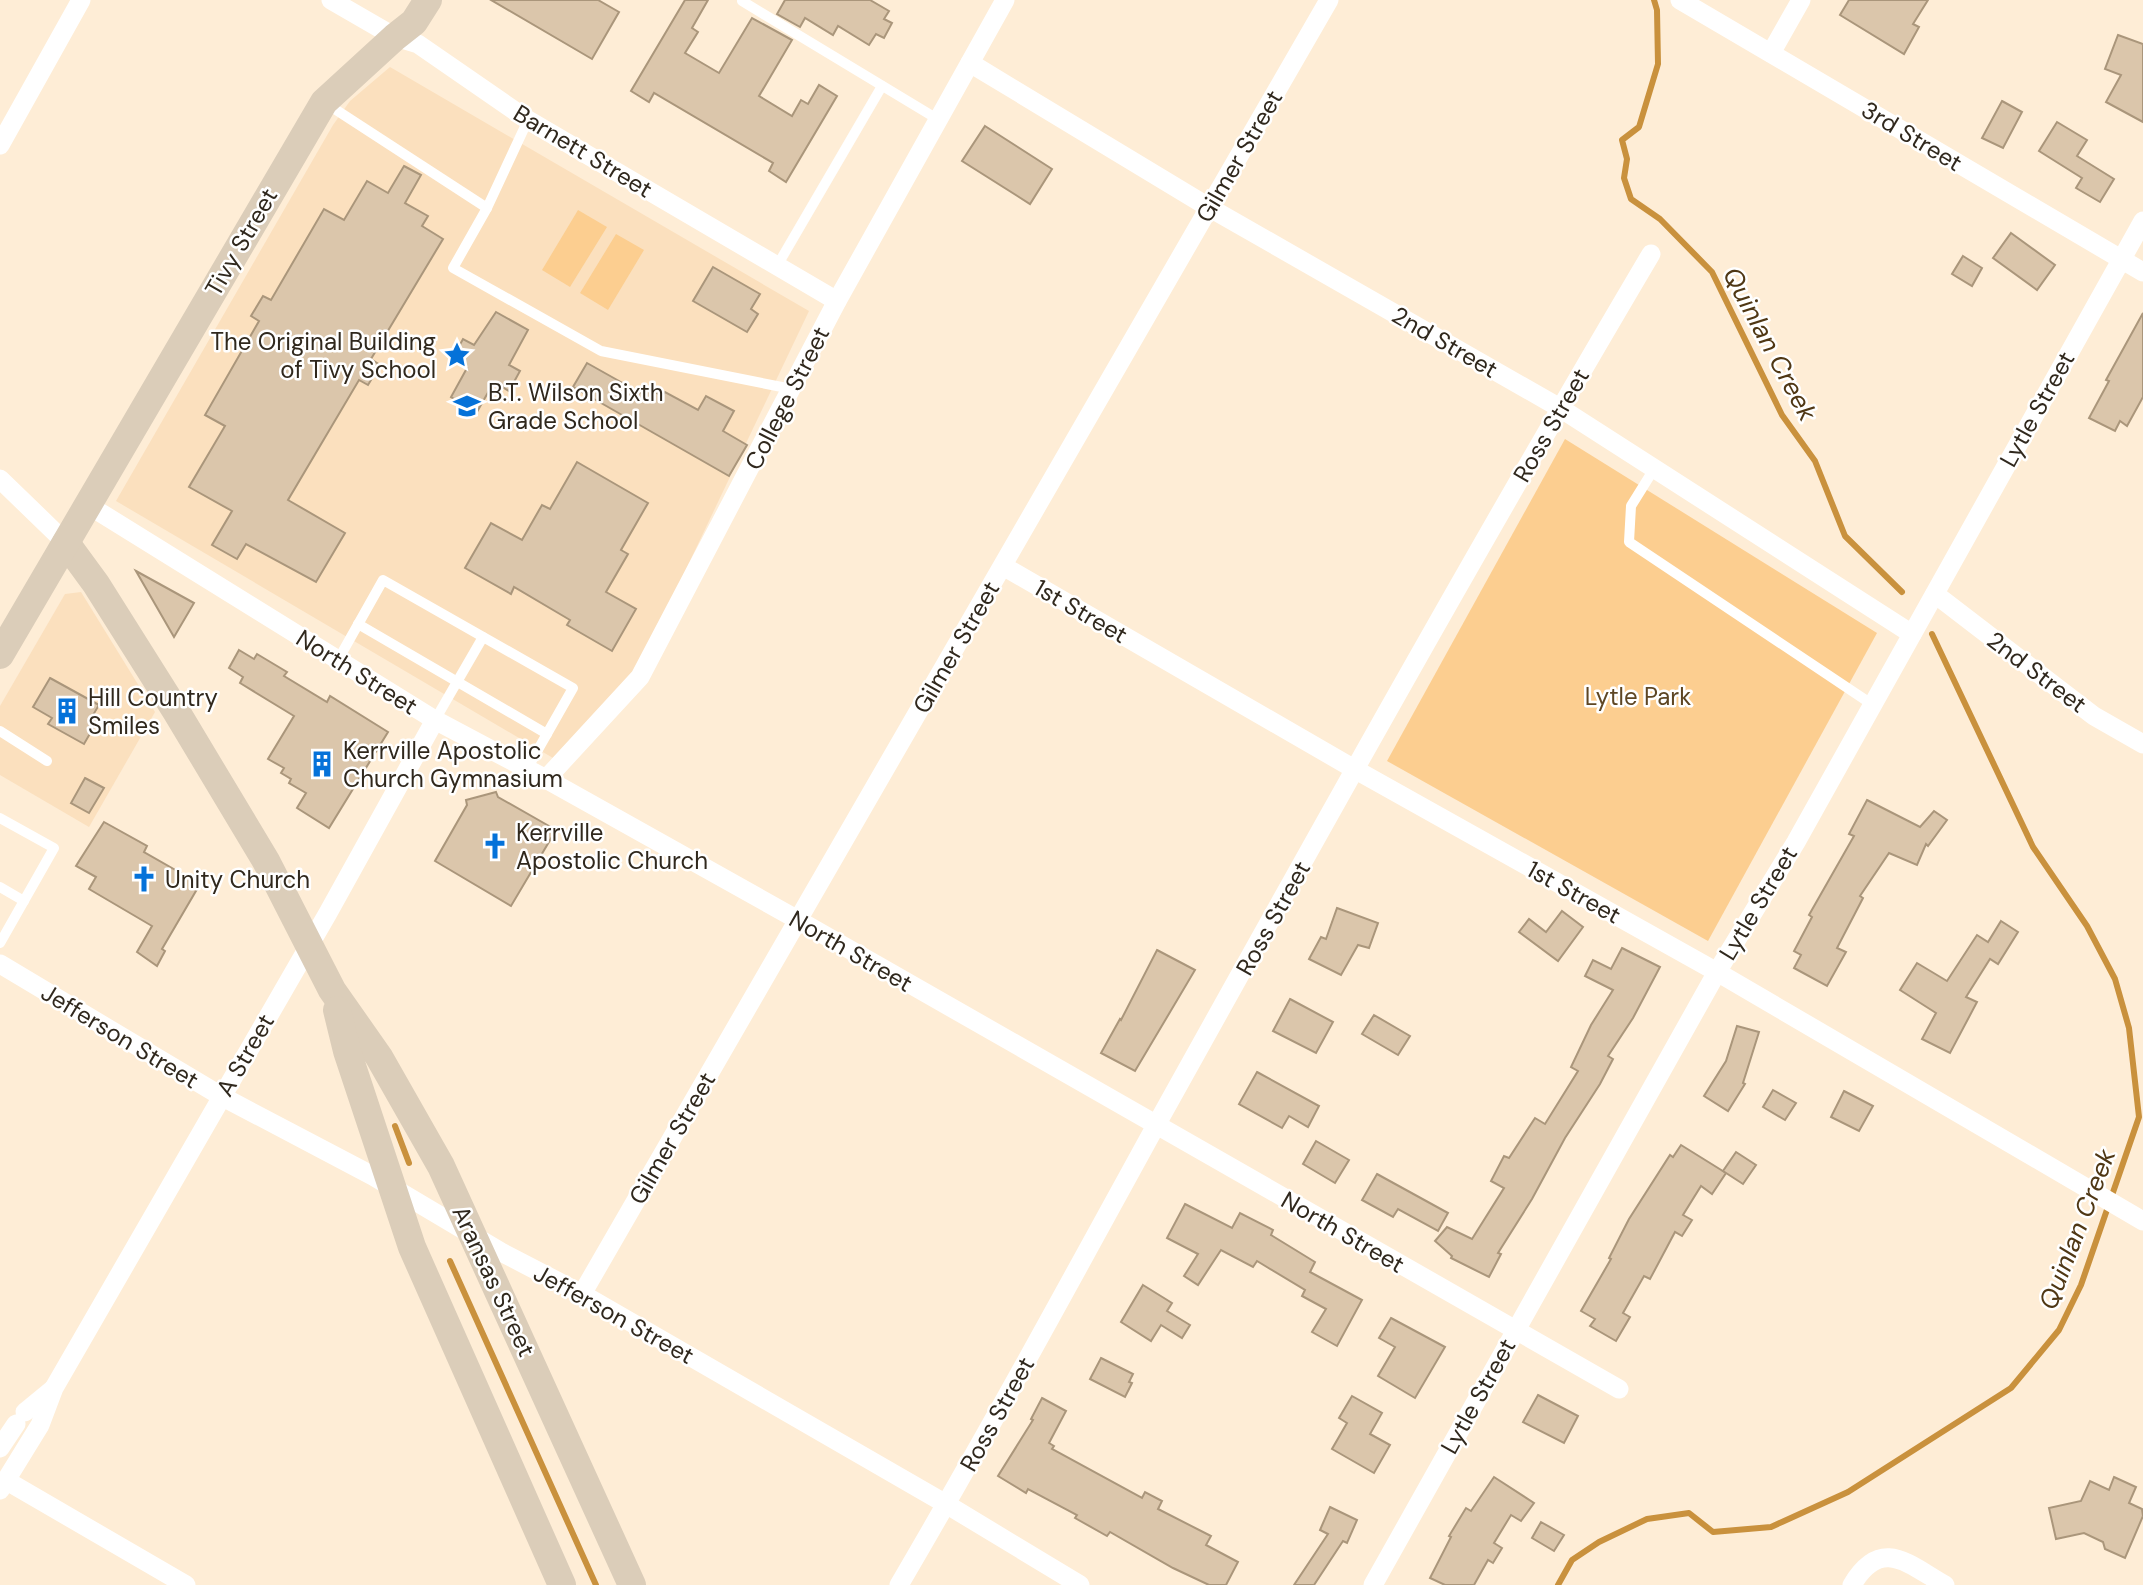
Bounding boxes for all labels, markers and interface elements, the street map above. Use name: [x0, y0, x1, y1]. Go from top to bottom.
street label: Gilmer Street: [1189, 84, 1289, 228]
street label: 3rd Street: [1856, 94, 1968, 178]
street label: Barnett Street: [508, 97, 658, 205]
street label: Tivy Street: [198, 182, 284, 302]
water label: Quinlan Creek: [1715, 261, 1825, 428]
street label: 2nd Street: [1387, 299, 1503, 385]
street label: College Street: [738, 321, 836, 475]
place label: The Original Building of Tivy School: [210, 326, 436, 385]
place icon: The Original Building of Tivy School: [442, 340, 472, 370]
street label: Lytle Street: [1993, 346, 2081, 472]
street label: Ross Street: [1506, 363, 1596, 487]
place label: B.T. Wilson Sixth Grade School: [488, 377, 664, 436]
school or university icon: B.T. Wilson Sixth Grade School: [452, 391, 482, 421]
street label: 1st Street: [1029, 572, 1133, 650]
street label: Gilmer Street: [906, 575, 1006, 719]
street label: North Street: [291, 622, 423, 722]
street label: 2nd Street: [1981, 624, 2093, 720]
park label: Lytle Park: [1585, 681, 1691, 712]
place label: Hill Country Smiles: [88, 682, 218, 741]
building icon: Hill Country Smiles: [52, 696, 82, 726]
place label: Kerrville Apostolic Church Gymnasium: [343, 735, 563, 794]
building icon: Kerrville Apostolic Church Gymnasium: [307, 749, 337, 779]
place label: Kerrville Apostolic Church: [516, 817, 708, 876]
church icon: Kerrville Apostolic Church: [480, 831, 510, 861]
street label: Lytle Street: [1712, 840, 1804, 966]
street label: 1st Street: [1522, 854, 1626, 930]
street label: Ross Street: [1229, 855, 1317, 981]
church icon: Unity Church: [129, 864, 159, 894]
place label: Unity Church: [165, 864, 310, 895]
street label: North Street: [784, 903, 918, 999]
street label: Jefferson Street: [36, 977, 204, 1095]
street label: A Street: [209, 1008, 281, 1102]
street label: Gilmer Street: [622, 1066, 722, 1210]
water label: Quinlan Creek: [2031, 1143, 2124, 1314]
street label: North Street: [1276, 1184, 1410, 1280]
street label: Aransas Street: [445, 1200, 543, 1362]
street label: Jefferson Street: [528, 1257, 700, 1371]
street label: Lytle Street: [1434, 1333, 1522, 1459]
street label: Ross Street: [953, 1351, 1041, 1477]

